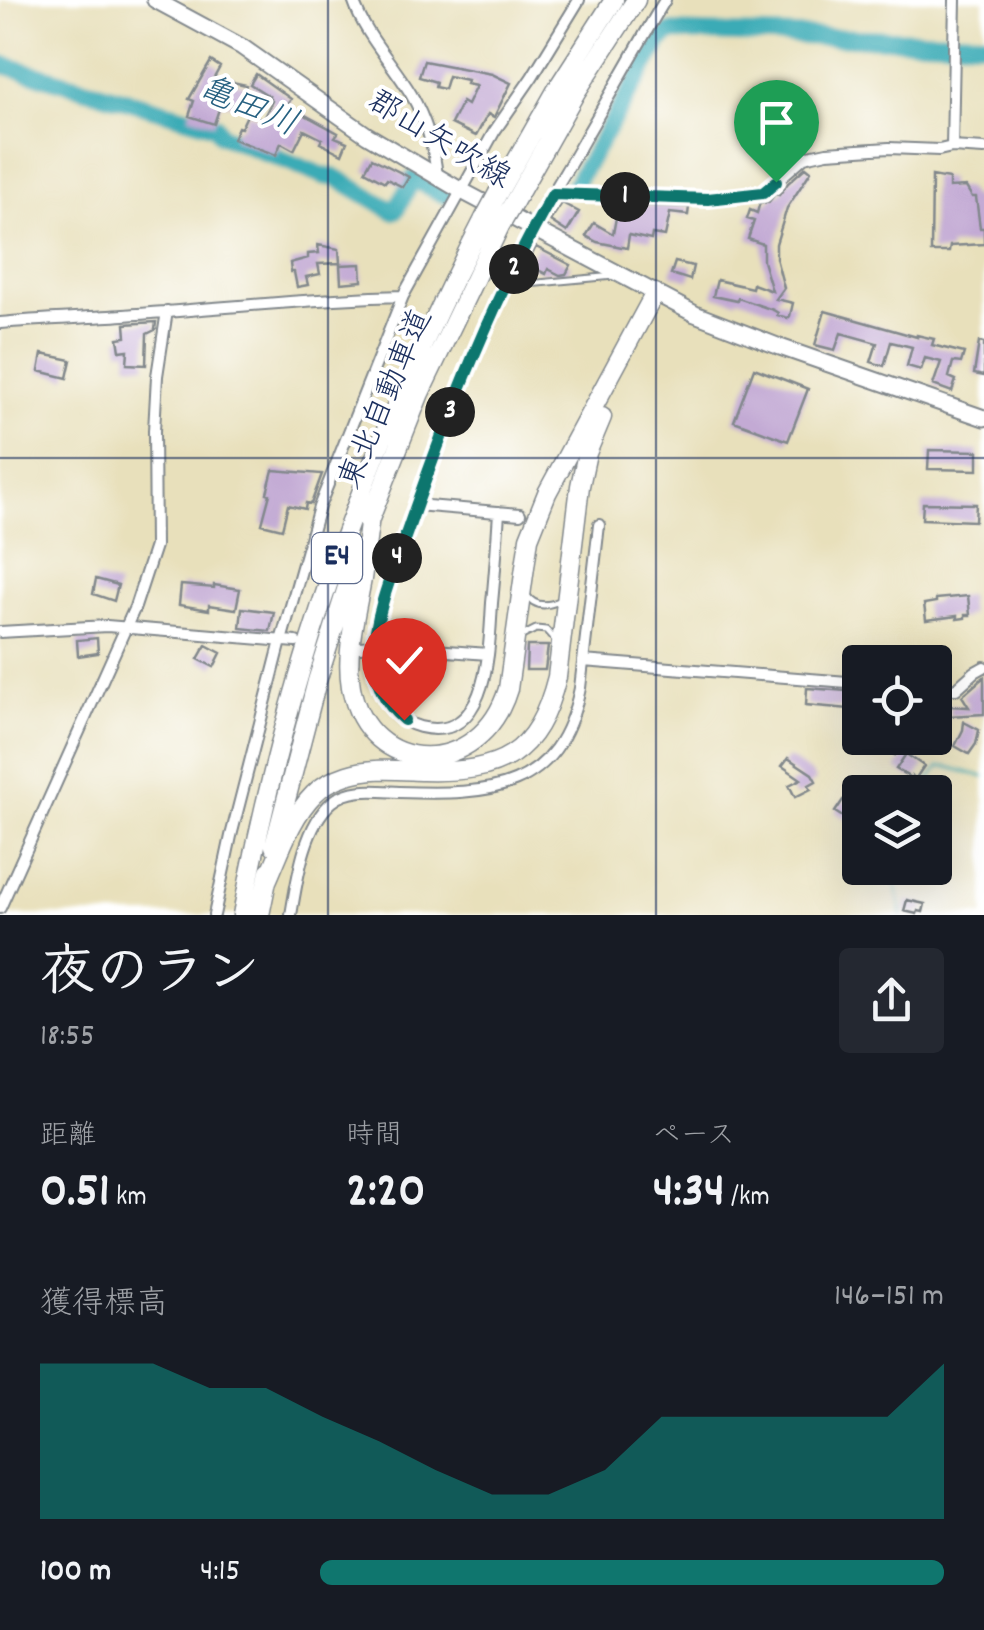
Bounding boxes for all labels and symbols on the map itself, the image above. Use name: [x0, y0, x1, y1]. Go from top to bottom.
water label: 亀田川: [189, 66, 305, 152]
pin: [734, 80, 819, 183]
street label: 郡山矢吹線: [358, 81, 518, 203]
pin: 1: [600, 172, 650, 222]
pin: 2: [489, 244, 539, 294]
street label: 東北自動車道: [329, 303, 447, 497]
pin: 3: [425, 387, 475, 437]
road number: E4: [312, 533, 362, 583]
pin: 4: [372, 533, 422, 583]
pin: [362, 618, 447, 721]

